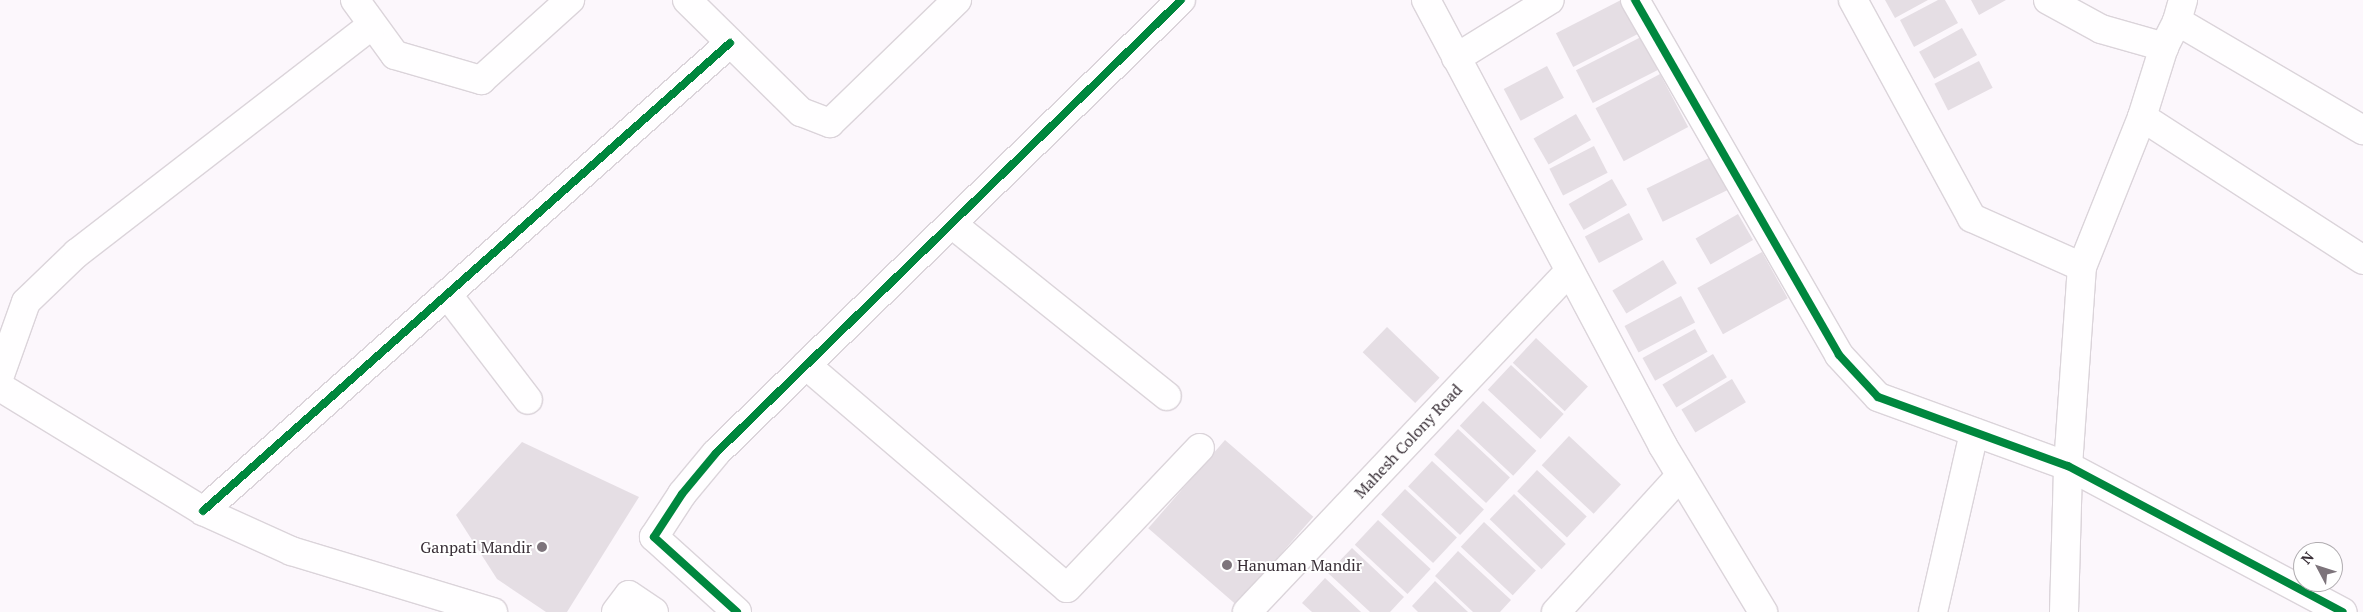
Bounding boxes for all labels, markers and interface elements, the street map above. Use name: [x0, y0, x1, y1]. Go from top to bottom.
street label: Mahesh Colony Road: [1350, 380, 1466, 502]
place label: Ganpati Mandir: [420, 537, 532, 557]
marker: Ganpati Mandir: [536, 541, 548, 553]
north arrow: [2293, 542, 2343, 592]
text: N: [2296, 548, 2318, 568]
place label: Hanuman Mandir: [1237, 555, 1362, 575]
marker: Hanuman Mandir: [1221, 559, 1233, 571]

